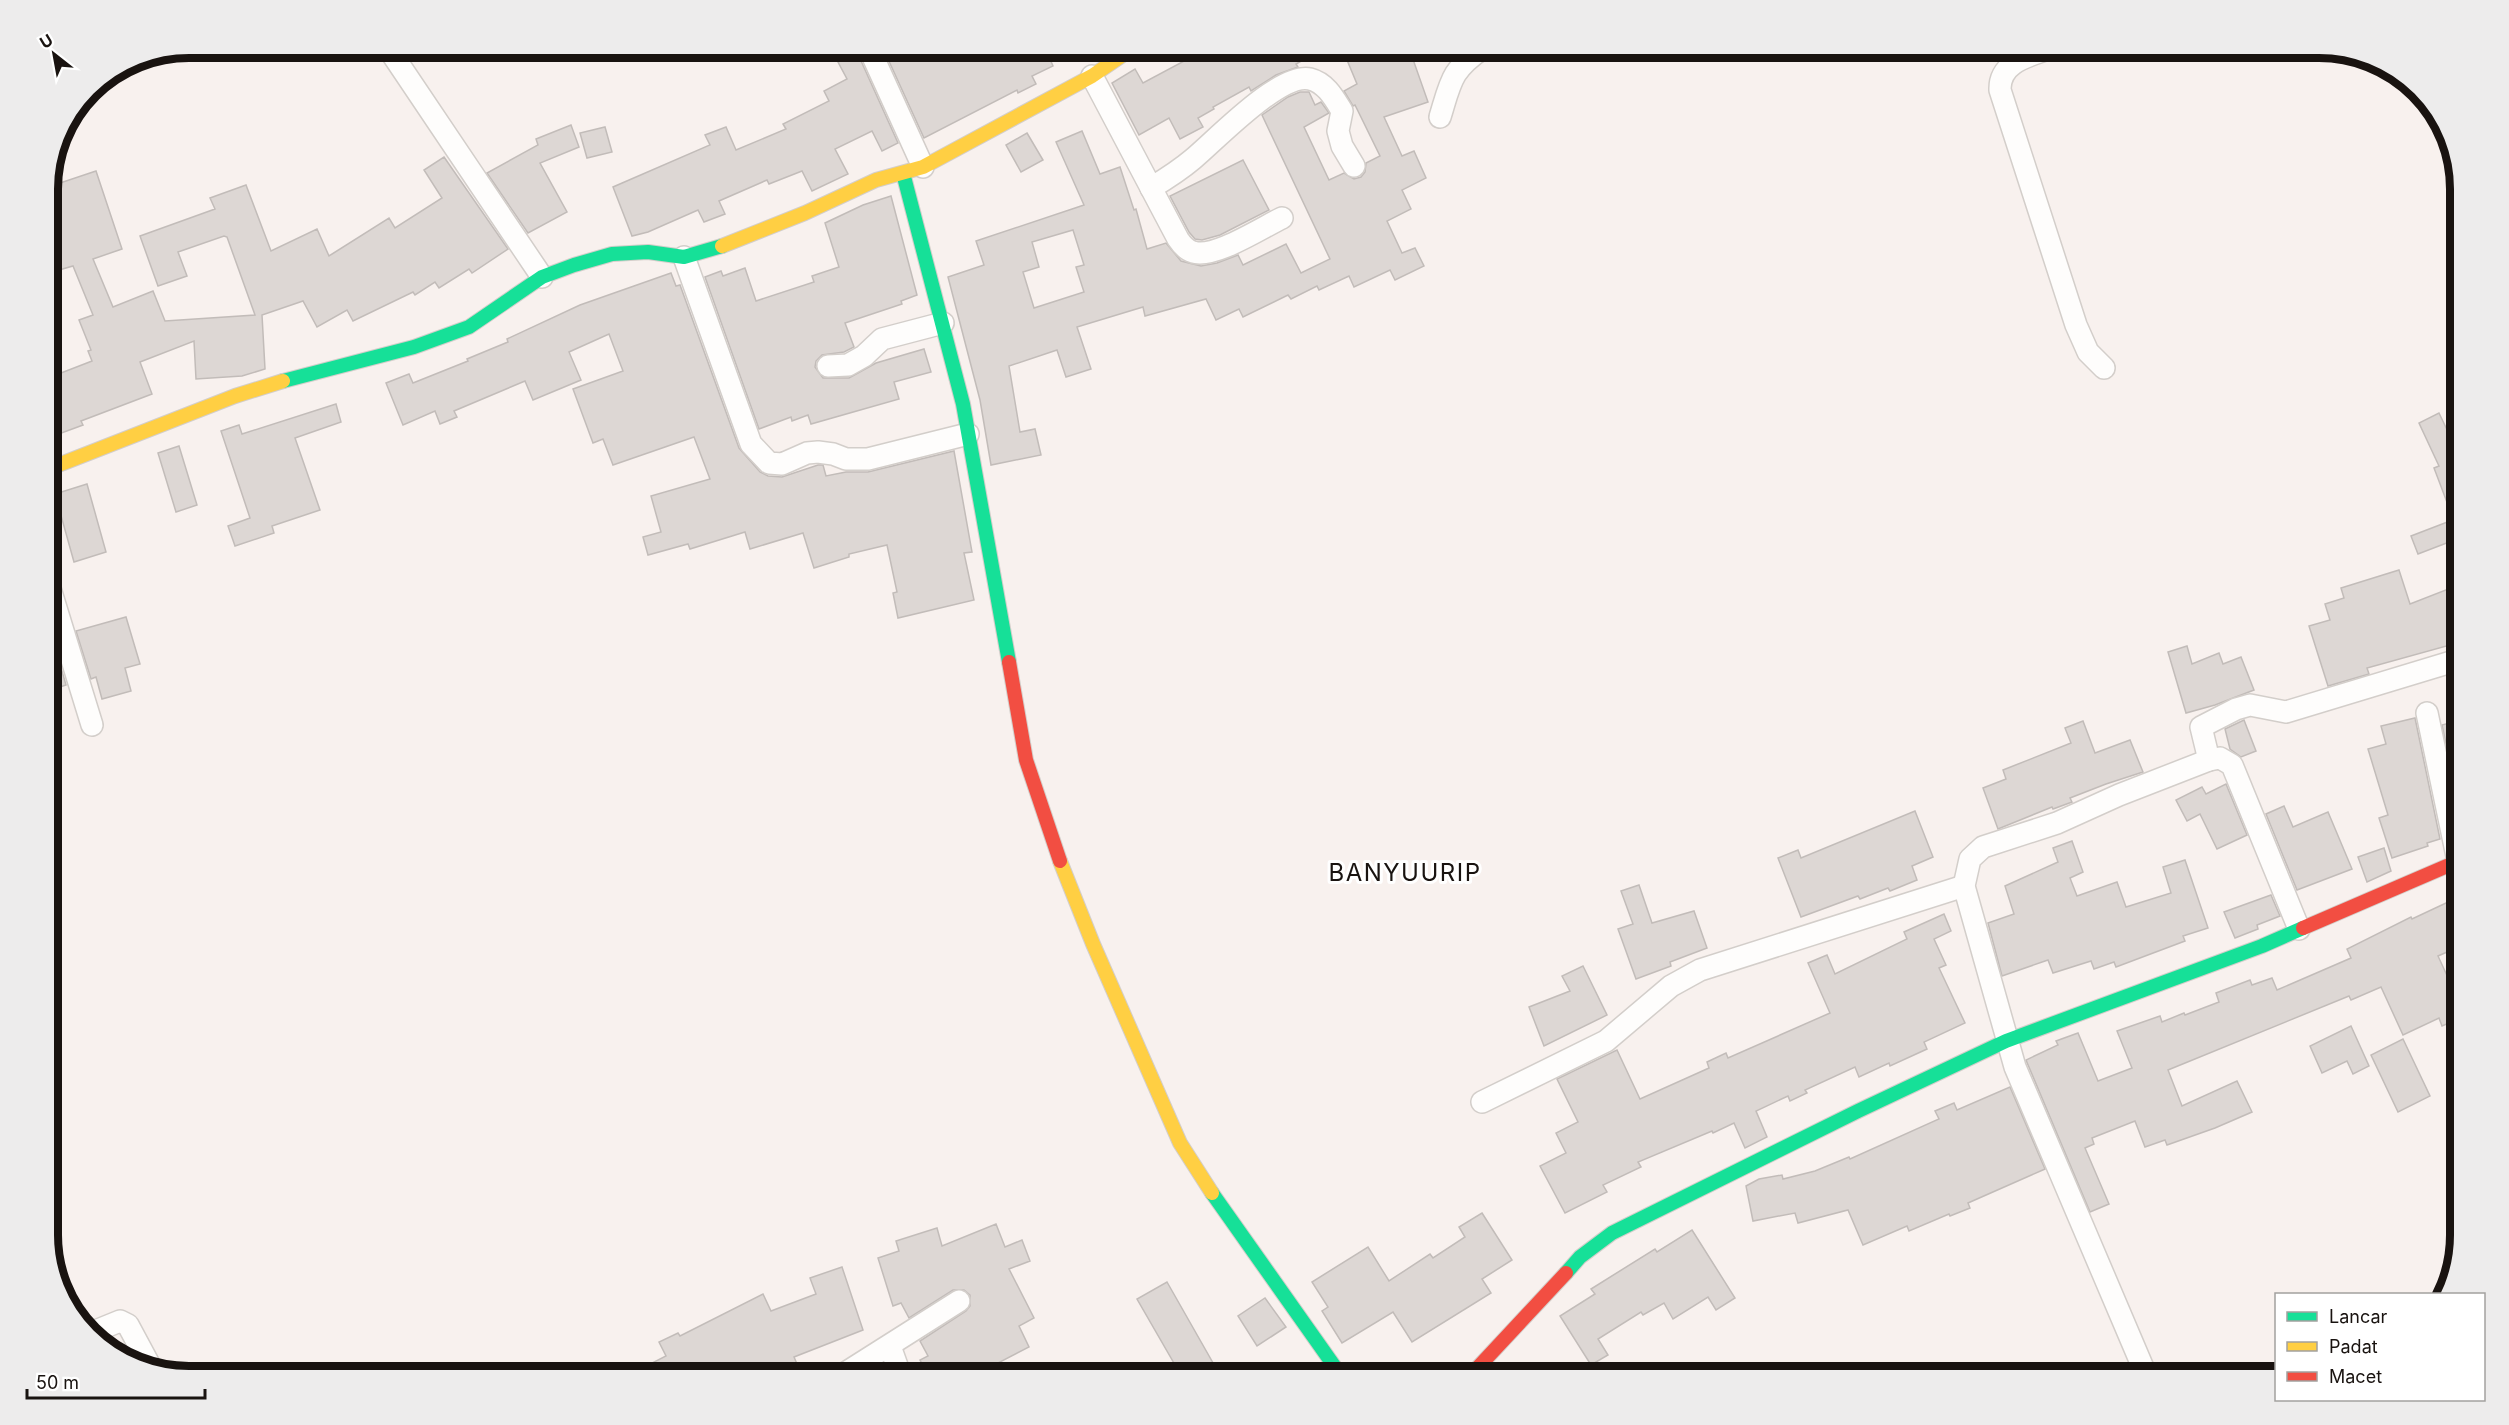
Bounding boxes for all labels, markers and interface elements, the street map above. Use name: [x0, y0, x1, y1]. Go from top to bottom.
north arrow: [24, 24, 84, 84]
text: U: [36, 30, 56, 53]
district label: BANYUURIP: [1328, 858, 1482, 887]
legend: [2275, 1293, 2485, 1401]
text: Lancar: [2329, 1306, 2387, 1327]
text: Padat: [2329, 1336, 2378, 1357]
scale bar: [27, 1362, 206, 1400]
text: Macet: [2329, 1366, 2382, 1387]
text: 50 m: [36, 1372, 79, 1393]

